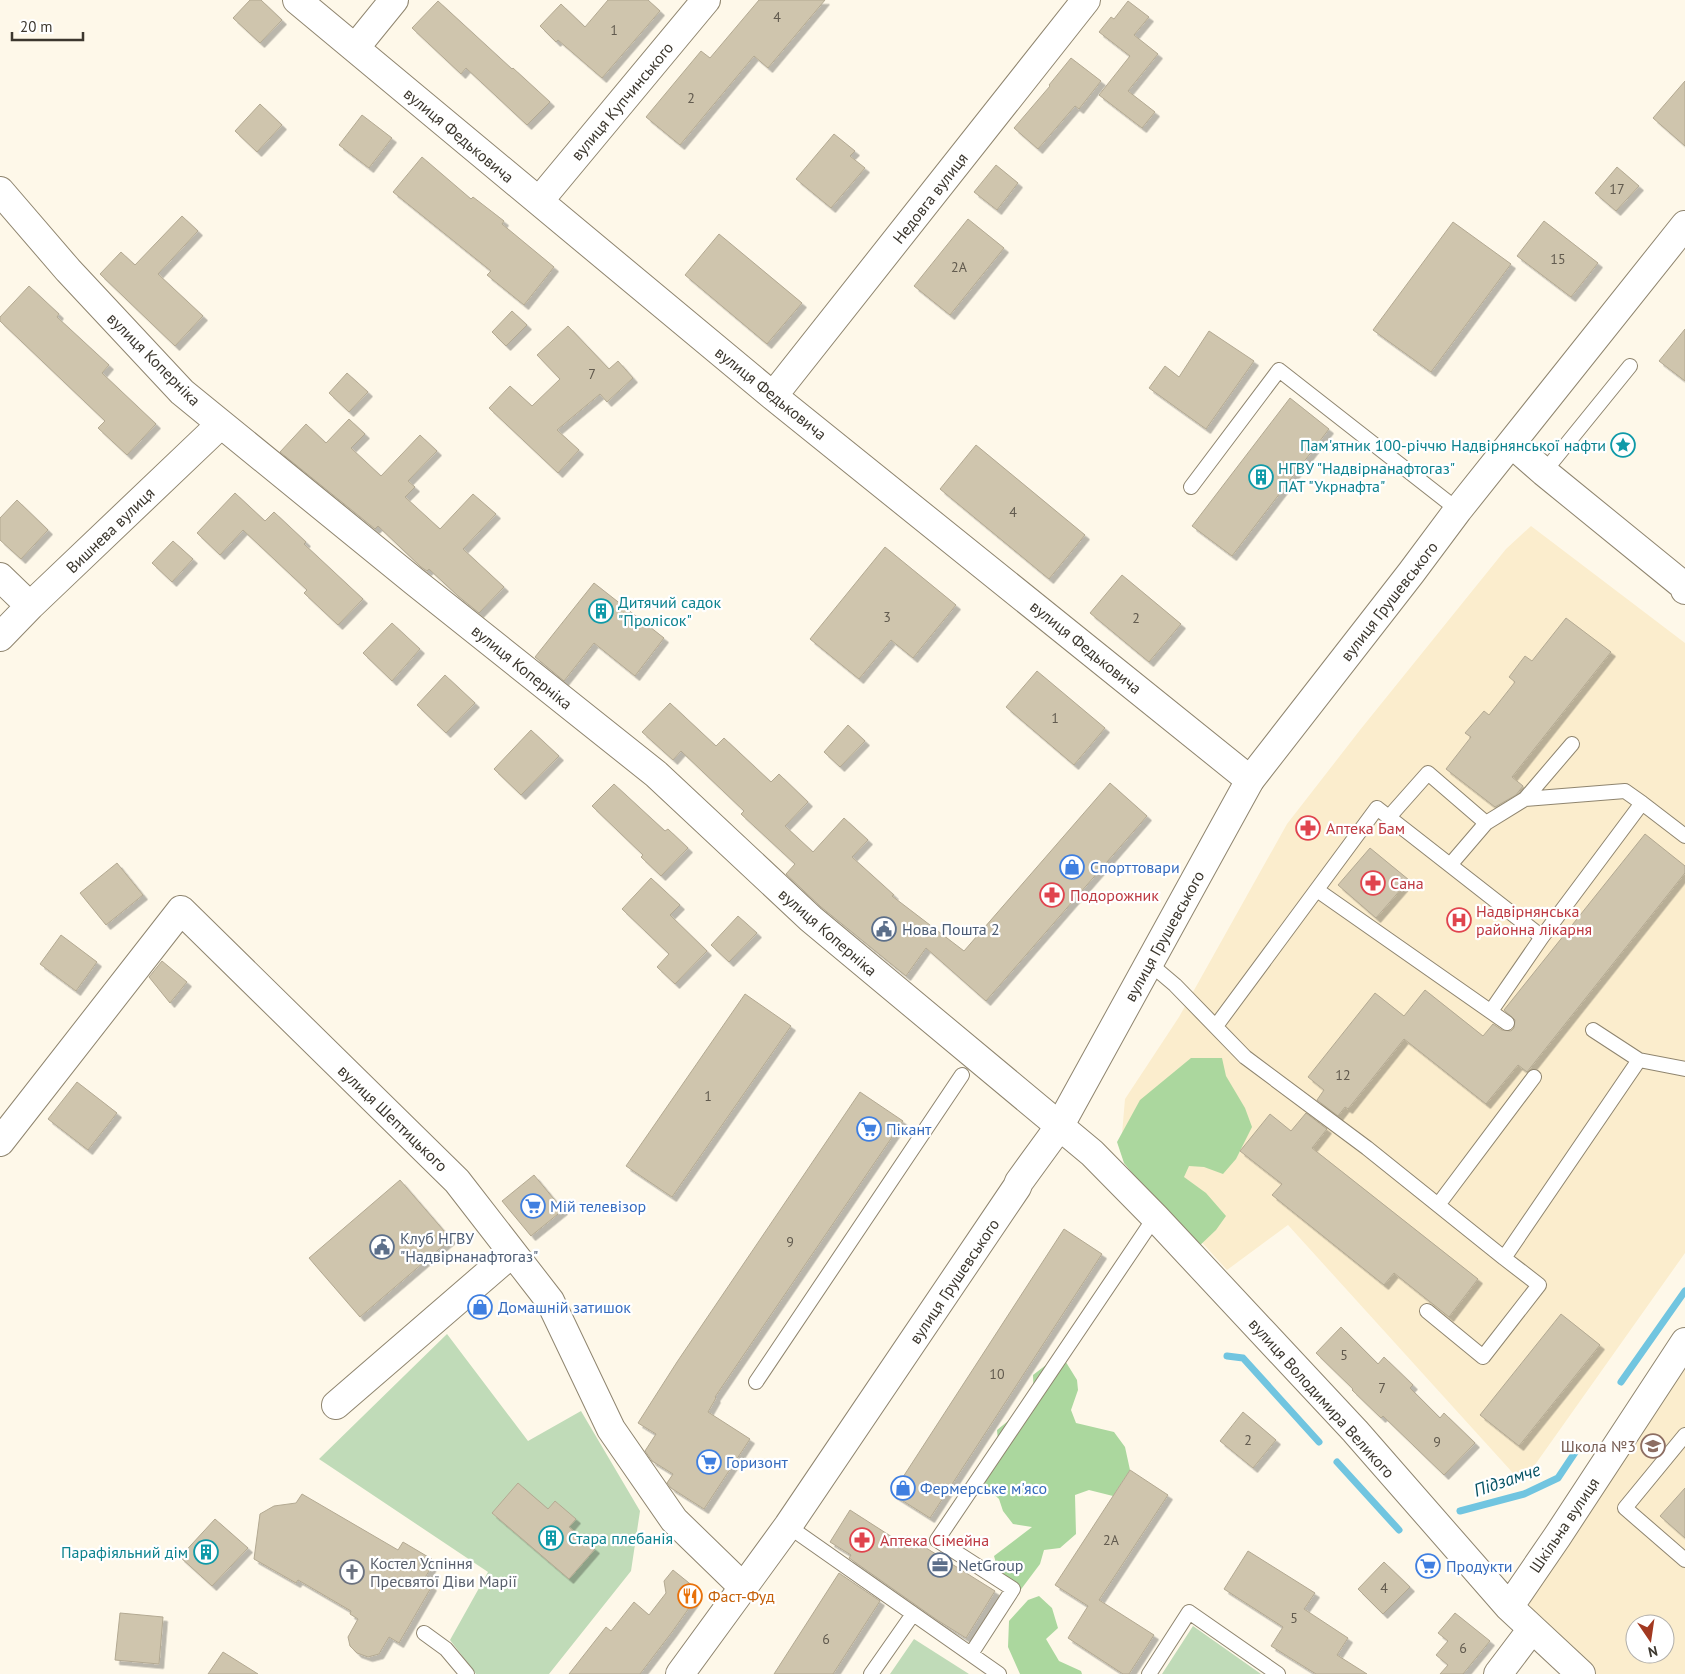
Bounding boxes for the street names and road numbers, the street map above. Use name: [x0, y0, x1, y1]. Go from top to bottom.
street label: вулиця Купчинського: [567, 38, 677, 164]
street label: вулиця Федьковича: [400, 83, 518, 187]
street label: Недовга вулиця: [888, 148, 972, 248]
street label: вулиця Коперніка: [103, 308, 205, 410]
street label: вулиця Федьковича: [711, 342, 831, 444]
street label: Вишнева вулиця: [62, 483, 158, 577]
street label: вулиця Грушевського: [1336, 537, 1442, 665]
street label: вулиця Федьковича: [1026, 596, 1146, 698]
street label: вулиця Коперніка: [468, 620, 576, 714]
street label: вулиця Грушевського: [1120, 867, 1208, 1005]
street label: вулиця Коперніка: [775, 884, 881, 980]
street label: вулиця Шептицького: [334, 1060, 452, 1176]
street label: вулиця Грушевського: [905, 1215, 1003, 1347]
street label: вулиця Володимира Великого: [1245, 1314, 1399, 1482]
street label: Шкільна вулиця: [1525, 1474, 1603, 1576]

